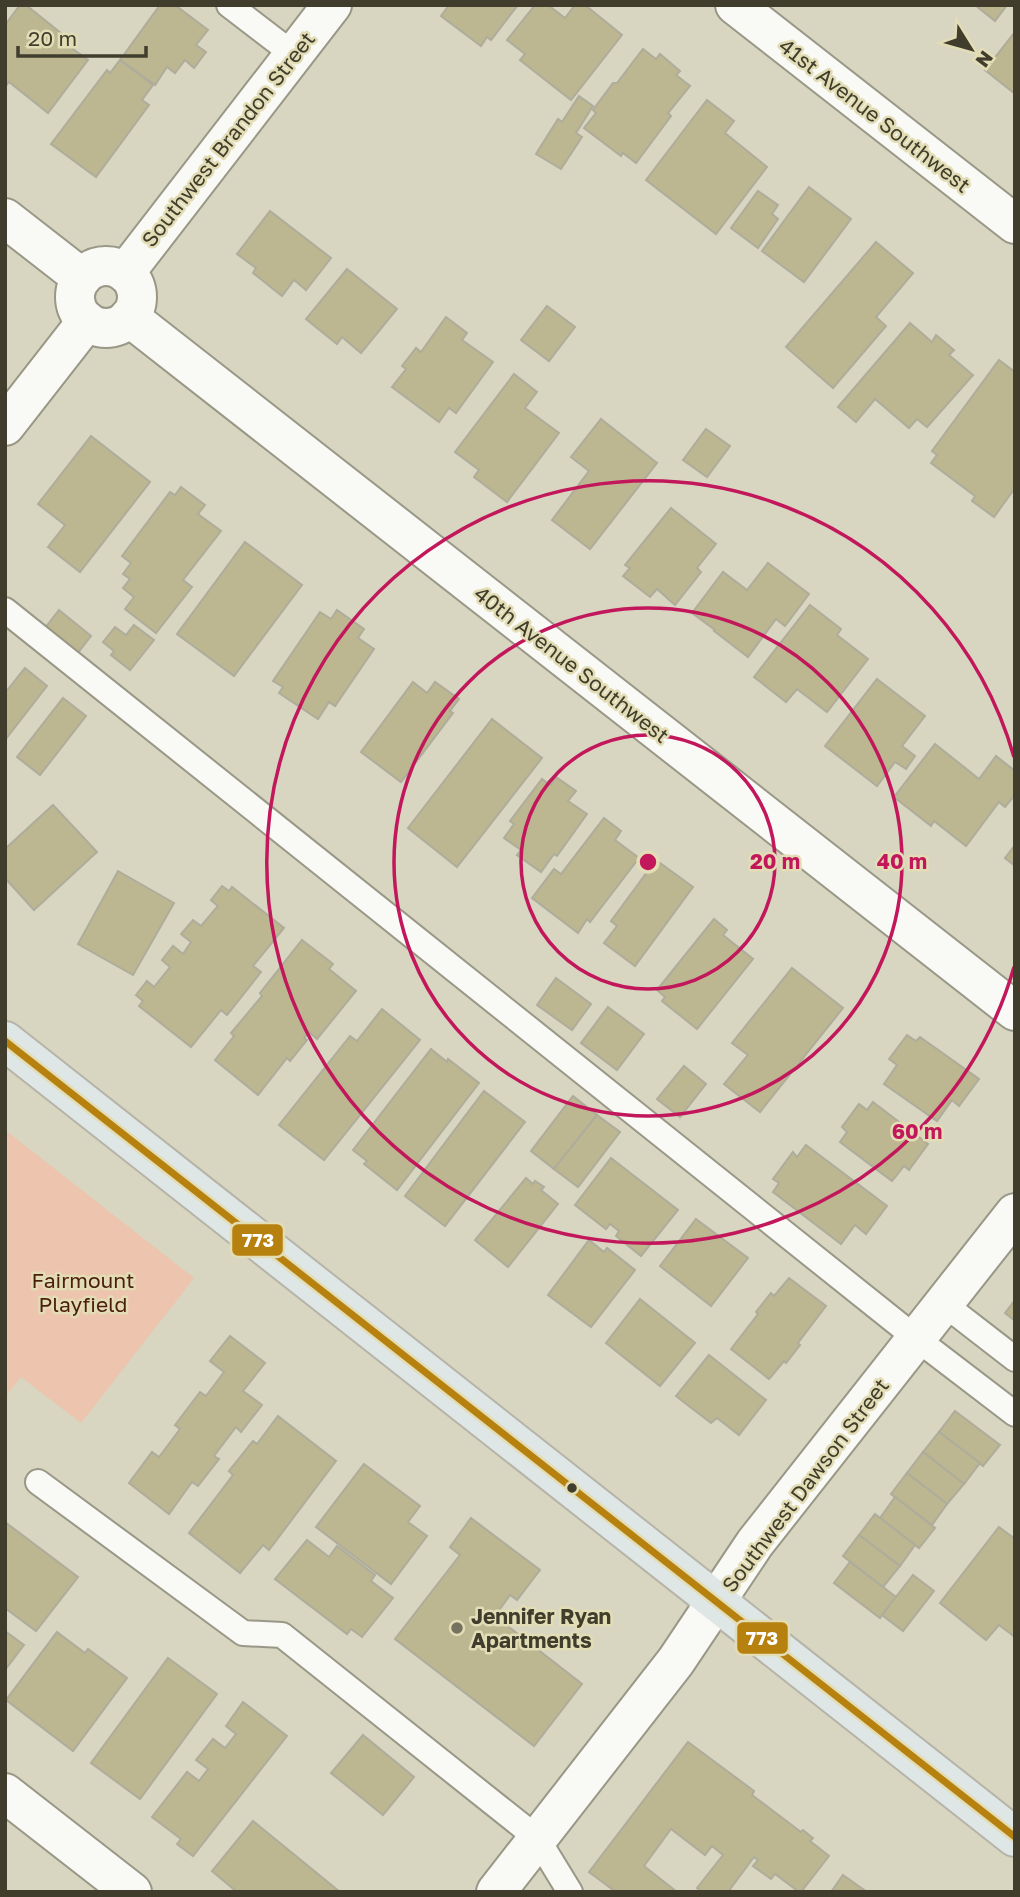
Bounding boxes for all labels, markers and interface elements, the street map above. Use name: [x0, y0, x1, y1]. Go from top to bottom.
scale bar: [18, 14, 145, 58]
north arrow: [936, 14, 1006, 84]
text: 20 m: [28, 25, 77, 51]
street label: Southwest Brandon Street: [136, 26, 320, 252]
street label: 41st Avenue Southwest: [774, 32, 976, 198]
text: N: [971, 47, 999, 72]
street label: 40th Avenue Southwest: [469, 580, 675, 748]
text: 20 m: [750, 848, 800, 874]
text: 40 m: [877, 848, 927, 874]
centre of rings: [636, 850, 660, 874]
text: 60 m: [892, 1118, 942, 1144]
line badge: 773: [231, 1223, 284, 1257]
text: 773: [242, 1228, 274, 1251]
park label: Fairmount Playfield: [32, 1267, 134, 1317]
street label: Southwest Dawson Street: [716, 1373, 894, 1597]
unlabelled marker: [565, 1481, 579, 1495]
place label: Jennifer Ryan Apartments: [471, 1603, 611, 1653]
marker: Jennifer Ryan Apartments: [449, 1620, 465, 1636]
line badge: 773: [736, 1621, 789, 1655]
text: 773: [746, 1626, 778, 1649]

